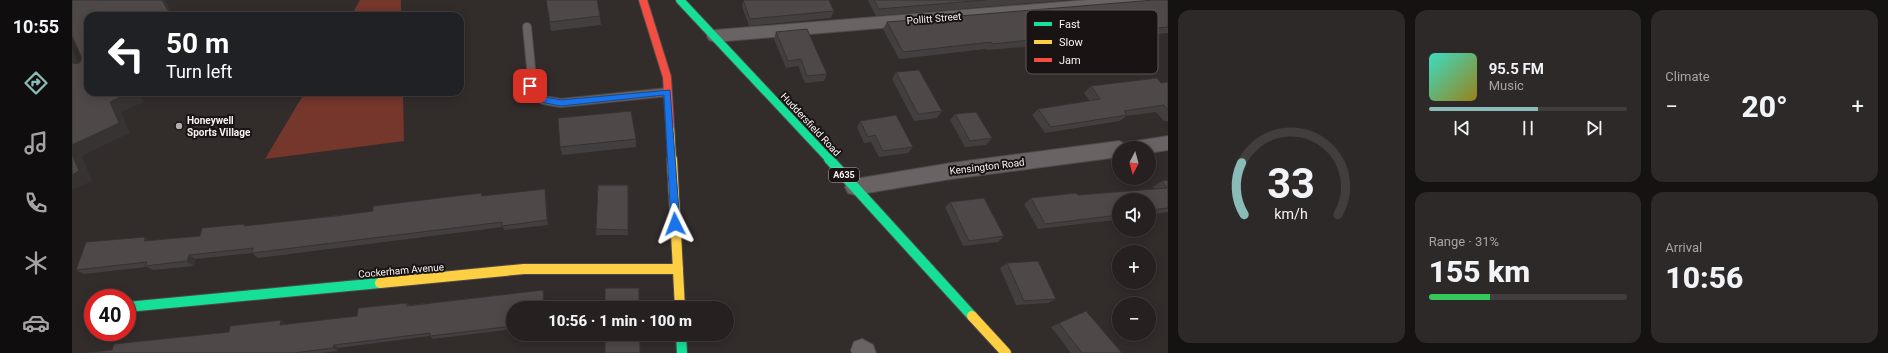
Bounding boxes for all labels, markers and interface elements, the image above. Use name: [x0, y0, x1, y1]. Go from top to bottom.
legend: [1026, 10, 1158, 74]
street label: Pollitt Street: [906, 11, 962, 26]
text: 10:55: [13, 16, 59, 37]
text: Fast: [1059, 18, 1081, 31]
text: 50 m: [166, 27, 229, 60]
icon: left: [100, 28, 152, 80]
text: Slow: [1059, 36, 1083, 49]
text: Jam: [1059, 54, 1081, 67]
text: 95.5 FM: [1489, 60, 1544, 78]
text: Turn left: [166, 61, 232, 82]
icon: directions: [22, 69, 50, 97]
pin: [513, 69, 547, 103]
text: Climate: [1665, 69, 1710, 84]
icon: arrive: [519, 75, 541, 97]
text: Music: [1489, 78, 1524, 93]
text: 20°: [1742, 89, 1788, 124]
street label: Huddersfield Road: [779, 91, 843, 158]
text: −: [1665, 94, 1678, 119]
text: +: [1852, 94, 1864, 119]
place label: Honeywell Sports Village: [187, 115, 251, 138]
icon: previous: [1451, 117, 1473, 139]
icon: pause: [1517, 117, 1539, 139]
icon: next: [1583, 117, 1605, 139]
marker: Honeywell Sports Village: [174, 121, 184, 131]
icon: music: [22, 129, 50, 157]
north arrow: [1112, 141, 1156, 185]
map controls: [1112, 141, 1156, 341]
street label: Kensington Road: [949, 156, 1025, 177]
text: 33: [1267, 158, 1315, 207]
road number: A635: [829, 168, 859, 182]
icon: phone: [22, 189, 50, 217]
button: sound: [1112, 193, 1156, 237]
position arrow: [654, 203, 696, 245]
text: km/h: [1275, 205, 1308, 221]
text: Range · 31%: [1429, 234, 1499, 249]
text: Arrival: [1665, 240, 1702, 255]
button: +: [1112, 245, 1156, 289]
icon: climate: [22, 249, 50, 277]
text: 155 km: [1429, 254, 1530, 289]
text: 10:56: [1665, 260, 1743, 295]
street label: Cockerham Avenue: [358, 261, 444, 280]
speed limit sign: 40: [84, 289, 136, 341]
button: −: [1112, 297, 1156, 341]
icon: car: [22, 309, 50, 337]
text: 10:56 · 1 min · 100 m: [548, 312, 692, 330]

